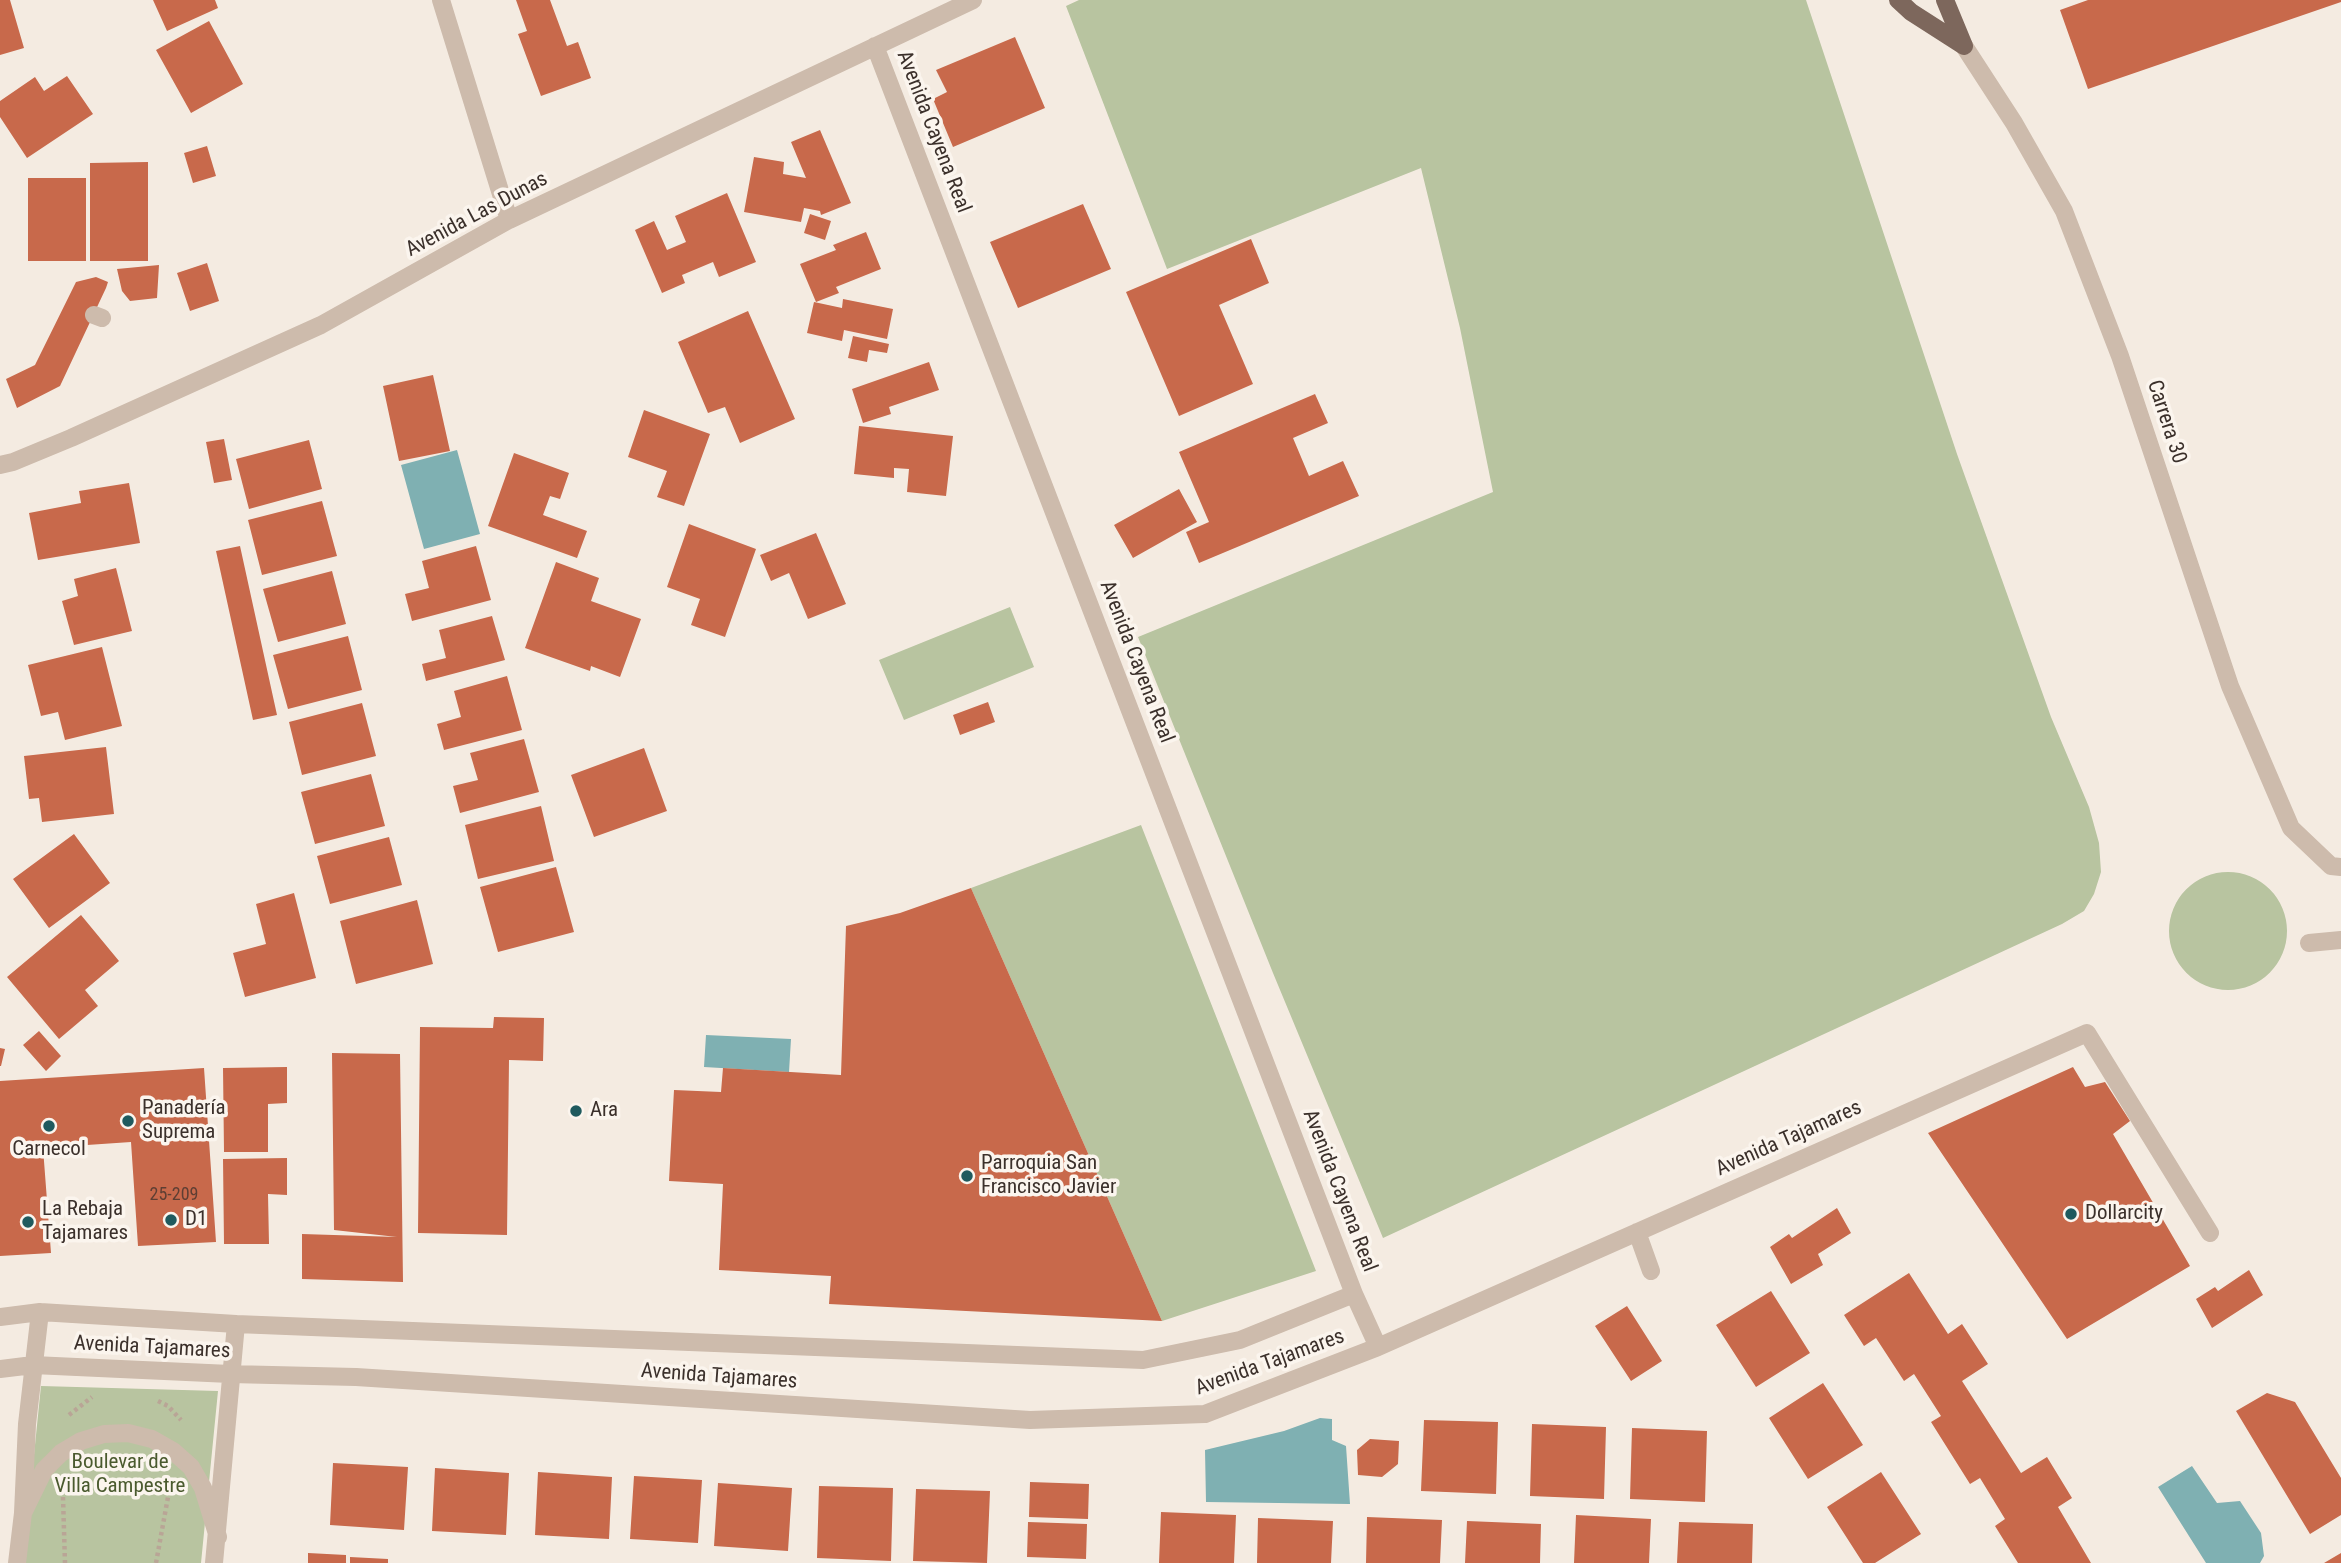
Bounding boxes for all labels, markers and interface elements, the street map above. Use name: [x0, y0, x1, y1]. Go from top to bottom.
street label: Avenida Cayena Real: [890, 47, 976, 217]
street label: Avenida Las Dunas: [402, 167, 552, 263]
street label: Carrera 30: [2141, 377, 2191, 467]
street label: Avenida Cayena Real: [1093, 577, 1179, 747]
place label: Panadería Suprema: [142, 1096, 225, 1146]
street label: Avenida Tajamares: [1712, 1096, 1866, 1182]
place label: Ara: [590, 1098, 618, 1124]
marker: Ara: [568, 1103, 584, 1119]
street label: Avenida Cayena Real: [1296, 1106, 1382, 1276]
marker: Panadería Suprema: [120, 1113, 136, 1129]
marker: Carnecol: [41, 1118, 57, 1134]
place label: Carnecol: [12, 1137, 86, 1163]
place label: Parroquia San Francisco Javier: [981, 1151, 1116, 1201]
marker: Parroquia San Francisco Javier: [959, 1168, 975, 1184]
house number: 25-209: [150, 1184, 198, 1206]
place label: La Rebaja Tajamares: [42, 1197, 128, 1247]
place label: Dollarcity: [2085, 1201, 2163, 1227]
marker: Dollarcity: [2063, 1206, 2079, 1222]
place label: D1: [185, 1207, 207, 1233]
marker: D1: [163, 1212, 179, 1228]
marker: La Rebaja Tajamares: [20, 1214, 36, 1230]
street label: Avenida Tajamares: [1192, 1324, 1348, 1402]
street label: Avenida Tajamares: [73, 1331, 231, 1365]
street label: Avenida Tajamares: [640, 1359, 798, 1395]
park label: Boulevar de Villa Campestre: [55, 1450, 185, 1500]

